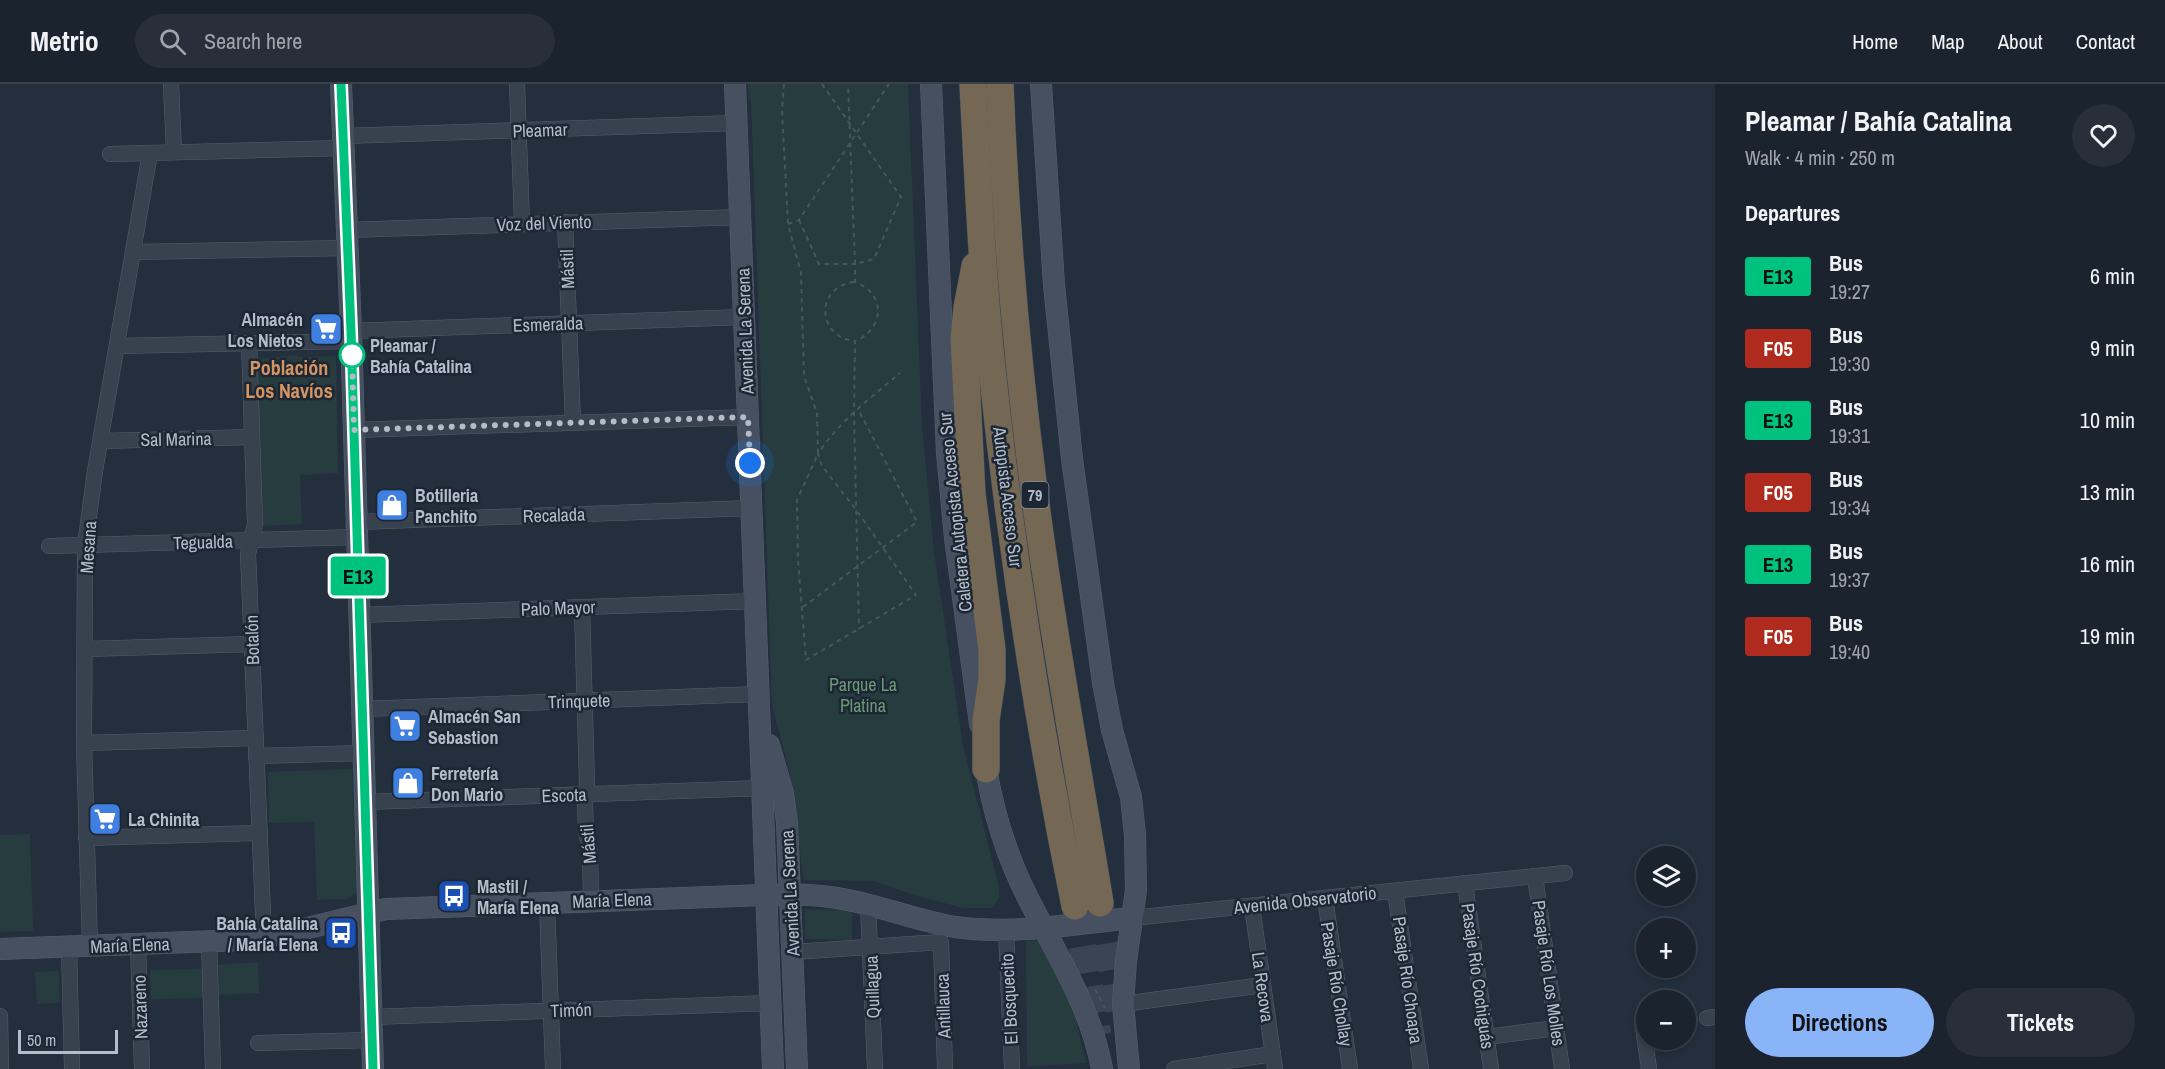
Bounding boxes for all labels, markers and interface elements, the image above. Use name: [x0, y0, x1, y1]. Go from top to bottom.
search box: [135, 14, 555, 68]
text: Metrio: [30, 22, 99, 60]
icon: search: [156, 25, 189, 58]
text: Search here: [204, 26, 302, 56]
text: Home: [1852, 27, 1898, 56]
text: Map: [1931, 27, 1965, 56]
text: About: [1998, 27, 2043, 56]
text: Contact: [2076, 27, 2135, 56]
text: Pleamar / Bahía Catalina: [1745, 102, 2012, 140]
button: heart: [2072, 104, 2135, 167]
street label: Pleamar: [512, 117, 568, 143]
text: Walk · 4 min · 250 m: [1745, 144, 1895, 171]
text: Departures: [1745, 198, 1840, 228]
street label: Voz del Viento: [496, 209, 592, 237]
text: Bus: [1829, 248, 1863, 278]
street label: Mástil: [554, 249, 580, 289]
text: 6 min: [2090, 261, 2135, 291]
text: E13: [1763, 262, 1793, 291]
street label: Avenida La Serena: [730, 268, 760, 395]
text: 19:27: [1829, 278, 1870, 305]
place label: Almacén Los Nietos: [228, 307, 303, 353]
street label: Esmeralda: [512, 310, 584, 338]
supermarket icon: Almacén Los Nietos: [308, 311, 344, 347]
text: Bus: [1829, 320, 1863, 350]
place label: Pleamar / Bahía Catalina: [370, 333, 473, 379]
text: 9 min: [2090, 333, 2135, 363]
text: F05: [1763, 334, 1793, 363]
marker: Pleamar / Bahía Catalina: [339, 342, 365, 368]
text: 19:30: [1829, 350, 1870, 377]
district label: Población Los Navíos: [245, 354, 333, 404]
text: Bus: [1829, 392, 1863, 422]
text: 10 min: [2080, 405, 2135, 435]
text: E13: [1763, 406, 1793, 435]
street label: Caletera Autopista Acceso Sur: [932, 411, 978, 613]
text: 19:31: [1829, 422, 1870, 449]
street label: Autopista Acceso Sur: [987, 424, 1029, 569]
street label: Sal Marina: [140, 426, 212, 452]
your location: [735, 448, 765, 478]
text: Bus: [1829, 464, 1863, 494]
text: 13 min: [2080, 477, 2135, 507]
text: F05: [1763, 478, 1793, 507]
road number: 79: [1022, 482, 1048, 508]
place label: Botilleria Panchito: [415, 483, 479, 529]
shop icon: Botilleria Panchito: [374, 487, 410, 523]
text: 19:34: [1829, 494, 1870, 521]
street label: Recalada: [522, 501, 586, 529]
street label: Mesana: [74, 520, 102, 574]
street label: Tegualda: [173, 528, 233, 556]
text: Bus: [1829, 536, 1863, 566]
text: 16 min: [2080, 549, 2135, 579]
text: E13: [1763, 550, 1793, 579]
line badge: E13: [324, 556, 392, 596]
text: E13: [343, 562, 373, 591]
text: 19:37: [1829, 566, 1870, 593]
street label: Palo Mayor: [520, 594, 596, 622]
text: Bus: [1829, 608, 1863, 638]
street label: Botalón: [239, 615, 265, 665]
text: 19 min: [2080, 621, 2135, 651]
text: F05: [1763, 622, 1793, 651]
text: 19:40: [1829, 638, 1870, 665]
park label: Parque La Platina: [829, 672, 897, 718]
street label: Trinquete: [547, 687, 611, 715]
place label: Almacén San Sebastion: [428, 704, 521, 750]
supermarket icon: Almacén San Sebastion: [387, 708, 423, 744]
place label: Ferretería Don Mario: [431, 761, 503, 807]
shop icon: Ferretería Don Mario: [390, 765, 426, 801]
street label: Escota: [541, 782, 587, 808]
supermarket icon: La Chinita: [87, 801, 123, 837]
place label: La Chinita: [128, 807, 200, 832]
street label: Mástil: [574, 823, 602, 865]
street label: Avenida La Serena: [774, 829, 806, 958]
map controls: [1636, 846, 1696, 1050]
button: layers: [1636, 846, 1696, 906]
place label: Mastil / María Elena: [477, 874, 560, 920]
bus stop icon: Mastil / María Elena: [436, 878, 472, 914]
street label: Avenida Observatorio: [1231, 880, 1378, 920]
street label: María Elena: [572, 886, 652, 914]
street label: Pasaje Río Los Molles: [1526, 899, 1572, 1047]
street label: Pasaje Río Cochiguás: [1455, 902, 1501, 1050]
place label: Bahía Catalina / María Elena: [216, 911, 319, 957]
bus stop icon: Bahía Catalina / María Elena: [323, 915, 359, 951]
street label: Pasaje Río Choapa: [1387, 915, 1429, 1045]
button: +: [1636, 918, 1696, 978]
street label: Pasaje Río Chollay: [1315, 920, 1359, 1049]
street label: María Elena: [90, 931, 170, 959]
street label: La Recova: [1246, 950, 1280, 1024]
street label: El Bosquecito: [994, 953, 1024, 1045]
street label: Quillagua: [858, 955, 886, 1019]
street label: Antillauca: [929, 973, 957, 1040]
street label: Nazareno: [126, 975, 154, 1039]
button: Directions: [1745, 988, 1934, 1057]
button: Tickets: [1946, 988, 2135, 1057]
button: −: [1636, 990, 1696, 1050]
street label: Timón: [550, 997, 592, 1023]
scale bar: [18, 1027, 118, 1054]
text: 50 m: [27, 1029, 56, 1051]

